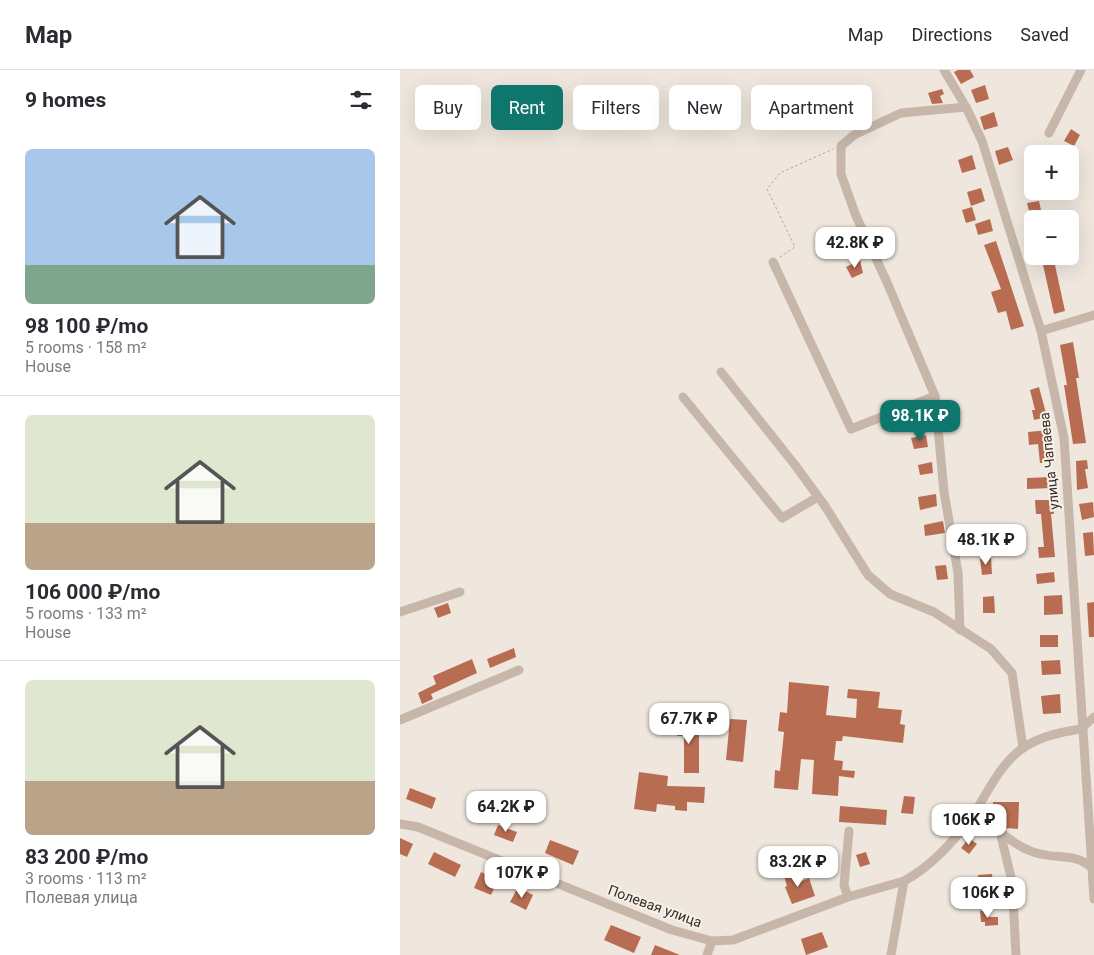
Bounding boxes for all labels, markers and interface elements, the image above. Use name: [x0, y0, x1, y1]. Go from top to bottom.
text: Map: [25, 21, 72, 49]
text: Map: [848, 24, 883, 45]
text: Directions: [911, 24, 992, 45]
text: Saved: [1020, 24, 1069, 45]
chip: Buy: [415, 85, 481, 130]
chip: Rent: [491, 85, 563, 130]
chip: Filters: [573, 85, 659, 130]
chip: New: [669, 85, 741, 130]
chip: Apartment: [751, 85, 872, 130]
icon: filters: [347, 86, 375, 114]
text: 9 homes: [25, 88, 106, 112]
map controls: [1024, 145, 1079, 265]
button: +: [1024, 145, 1079, 200]
icon: home: [155, 182, 245, 272]
button: −: [1024, 210, 1079, 265]
pin: 42.8K ₽: [809, 226, 901, 269]
text: 42.8K ₽: [826, 233, 884, 252]
text: 98 100 ₽/mo: [25, 314, 148, 338]
text: 5 rooms · 158 m²: [25, 338, 147, 357]
text: House: [25, 357, 71, 376]
pin: 98.1K ₽: [874, 400, 966, 442]
text: 98.1K ₽: [891, 406, 949, 425]
street label: улица Чапаева: [1036, 412, 1062, 510]
icon: home: [155, 447, 245, 537]
pin: 48.1K ₽: [940, 524, 1032, 566]
text: 48.1K ₽: [957, 530, 1015, 549]
text: 106 000 ₽/mo: [25, 580, 160, 604]
text: 5 rooms · 133 m²: [25, 604, 147, 623]
text: House: [25, 623, 71, 642]
pin: 67.7K ₽: [643, 702, 735, 745]
text: 67.7K ₽: [660, 709, 718, 728]
icon: home: [155, 712, 245, 802]
pin: 64.2K ₽: [460, 790, 552, 833]
text: 64.2K ₽: [477, 797, 535, 816]
pin: 106K ₽: [928, 804, 1010, 846]
text: 106K ₽: [943, 810, 995, 829]
text: 83 200 ₽/mo: [25, 845, 148, 869]
pin: 83.2K ₽: [752, 846, 844, 888]
text: 83.2K ₽: [769, 852, 827, 871]
pin: 107K ₽: [481, 856, 563, 899]
text: 107K ₽: [496, 863, 548, 882]
text: 3 rooms · 113 m²: [25, 869, 147, 888]
pin: 106K ₽: [947, 876, 1029, 919]
street label: Полевая улица: [606, 882, 704, 930]
text: 106K ₽: [962, 883, 1014, 902]
text: Полевая улица: [25, 888, 138, 907]

